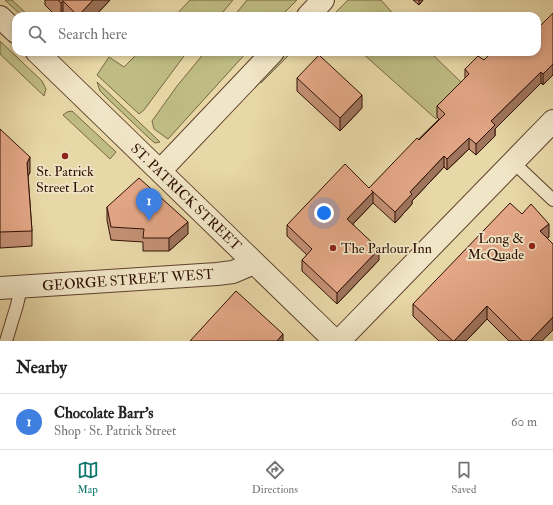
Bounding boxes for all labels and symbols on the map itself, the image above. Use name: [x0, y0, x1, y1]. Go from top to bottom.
street label: ST. PATRICK STREET: [127, 140, 245, 255]
marker: St. Patrick Street Lot: [60, 151, 70, 161]
place label: St. Patrick Street Lot: [36, 163, 95, 196]
pin: 1: [136, 188, 162, 221]
your location: [314, 203, 334, 223]
place label: Long & McQuade: [468, 230, 524, 263]
place label: The Parlour Inn: [341, 240, 432, 257]
marker: Long & McQuade: [527, 241, 537, 251]
marker: The Parlour Inn: [328, 243, 338, 253]
street label: GEORGE STREET WEST: [42, 265, 215, 294]

